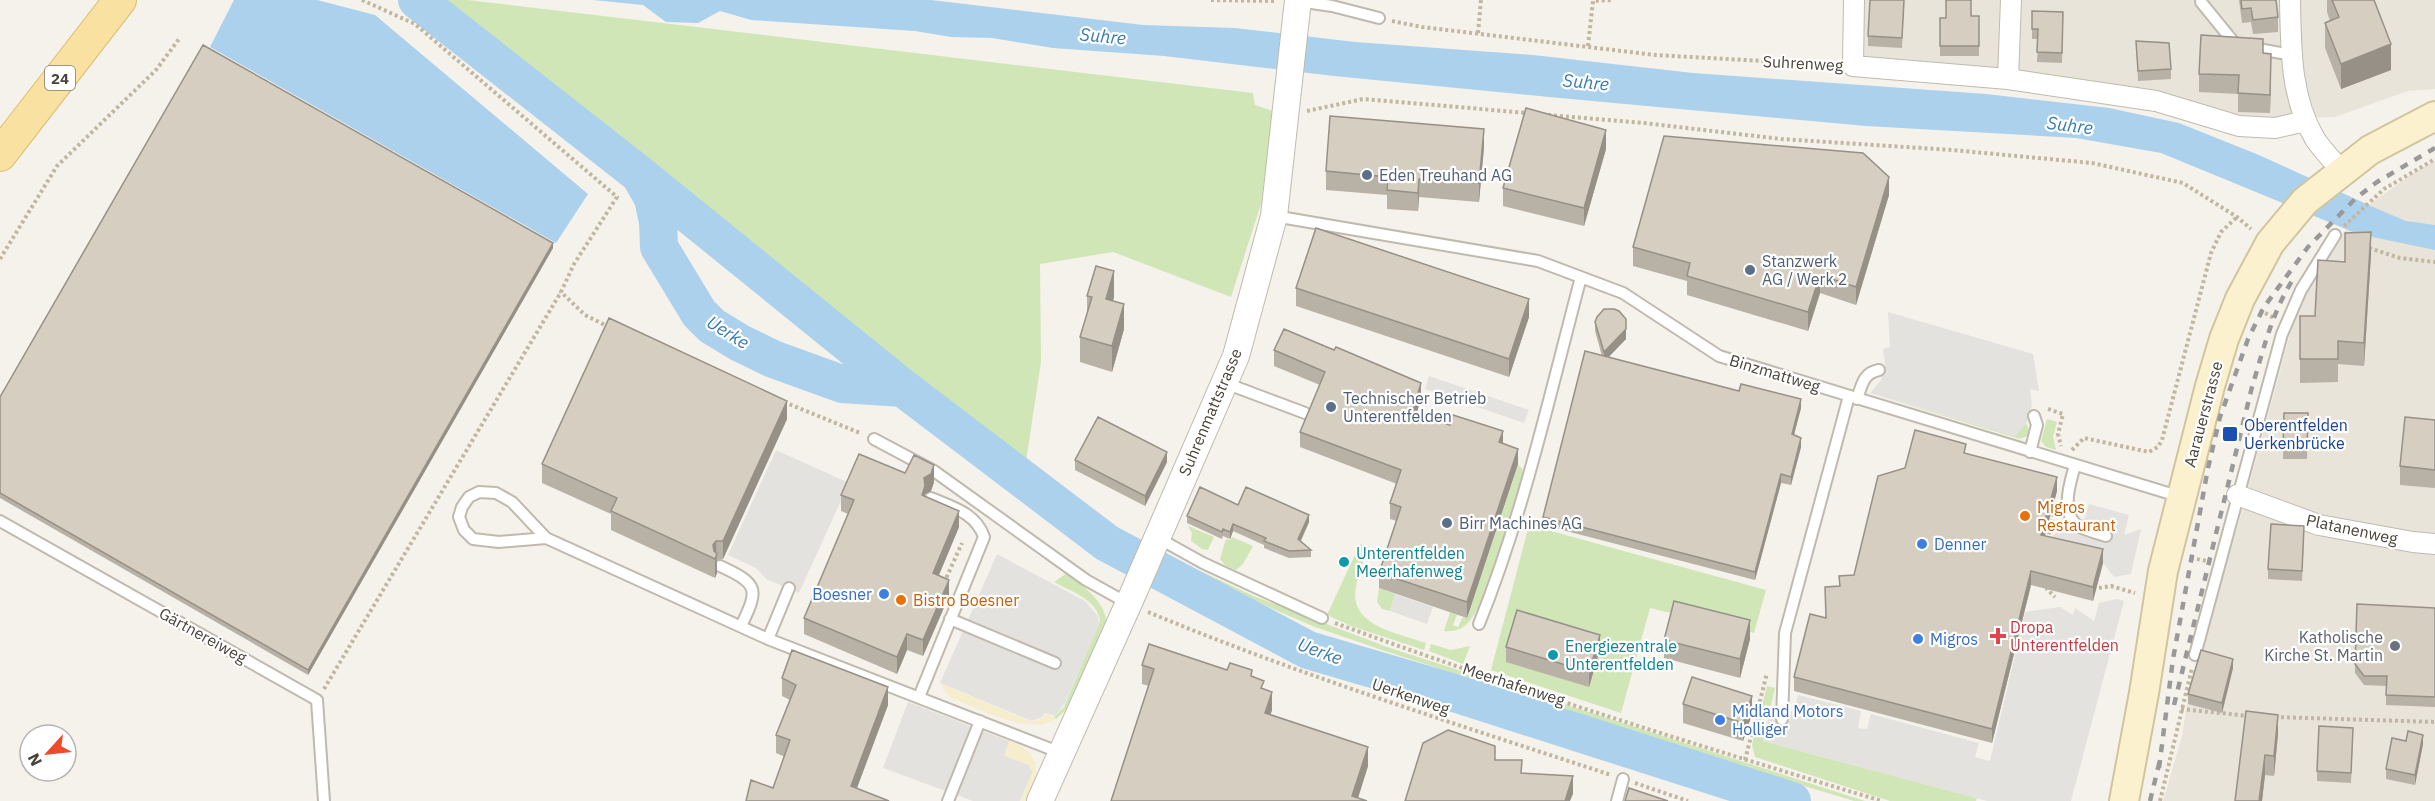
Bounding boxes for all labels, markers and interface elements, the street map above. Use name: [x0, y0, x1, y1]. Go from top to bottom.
water label: Suhre: [1079, 23, 1127, 49]
street label: Suhrenweg: [1762, 51, 1844, 75]
road number: 24: [45, 66, 75, 90]
water label: Suhre: [1562, 69, 1610, 95]
water label: Suhre: [2046, 111, 2094, 139]
place label: Eden Treuhand AG: [1379, 165, 1512, 185]
marker: Eden Treuhand AG: [1360, 168, 1374, 182]
place label: Stanzwerk AG / Werk 2: [1762, 251, 1847, 289]
marker: Stanzwerk AG / Werk 2: [1743, 263, 1757, 277]
water label: Uerke: [703, 310, 753, 354]
street label: Suhrenmattstrasse: [1174, 345, 1246, 479]
street label: Binzmattweg: [1727, 350, 1823, 396]
street label: Aarauerstrasse: [2179, 359, 2227, 469]
place label: Technischer Betrieb Unterentfelden: [1343, 388, 1486, 426]
marker: Technischer Betrieb Unterentfelden: [1324, 400, 1338, 414]
place label: Oberentfelden Uerkenbrücke: [2244, 415, 2348, 453]
marker: Oberentfelden Uerkenbrücke: [2221, 425, 2239, 443]
place label: Migros Restaurant: [2037, 497, 2116, 535]
marker: Migros Restaurant: [2018, 509, 2032, 523]
street label: Platanenweg: [2304, 510, 2400, 549]
place label: Birr Machines AG: [1459, 513, 1582, 533]
marker: Birr Machines AG: [1440, 516, 1454, 530]
place label: Denner: [1934, 534, 1986, 554]
marker: Denner: [1915, 537, 1929, 551]
place label: Unterentfelden Meerhafenweg: [1356, 543, 1465, 581]
marker: Unterentfelden Meerhafenweg: [1337, 555, 1351, 569]
place label: Boesner: [812, 584, 872, 604]
marker: Boesner: [877, 587, 891, 601]
place label: Bistro Boesner: [913, 590, 1019, 610]
marker: Bistro Boesner: [894, 593, 908, 607]
street label: Gärtnereiweg: [156, 603, 251, 668]
place label: Dropa Unterentfelden: [2010, 617, 2119, 655]
place label: Katholische Kirche St. Martin: [2264, 627, 2383, 665]
place label: Migros: [1930, 629, 1978, 649]
marker: Dropa Unterentfelden: [1991, 629, 2005, 643]
water label: Uerke: [1295, 632, 1345, 670]
marker: Migros: [1911, 632, 1925, 646]
place label: Energiezentrale Unterentfelden: [1565, 636, 1677, 674]
marker: Katholische Kirche St. Martin: [2388, 639, 2402, 653]
marker: Energiezentrale Unterentfelden: [1546, 648, 1560, 662]
street label: Meerhafenweg: [1460, 658, 1568, 710]
street label: Uerkenweg: [1369, 673, 1453, 719]
place label: Midland Motors Holliger: [1732, 701, 1843, 739]
marker: Midland Motors Holliger: [1713, 713, 1727, 727]
north arrow: [18, 723, 78, 783]
text: N: [23, 750, 46, 770]

